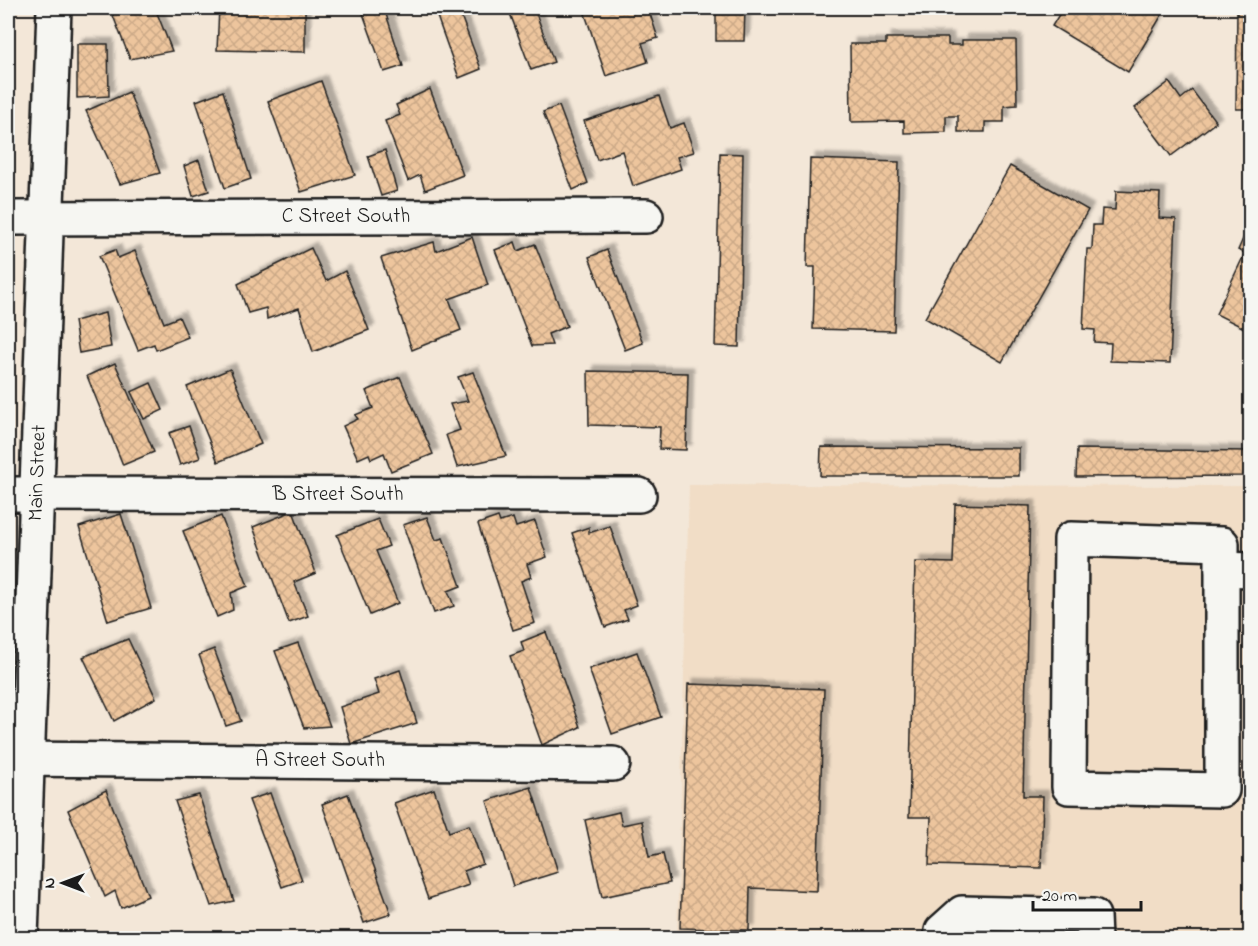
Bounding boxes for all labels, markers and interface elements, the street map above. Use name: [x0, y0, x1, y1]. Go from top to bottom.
street label: C Street South: [282, 202, 410, 232]
street label: Main Street: [21, 424, 55, 522]
street label: B Street South: [272, 480, 403, 510]
street label: A Street South: [255, 746, 385, 776]
north arrow: [33, 853, 93, 913]
scale bar: [1033, 874, 1141, 912]
text: N: [38, 877, 62, 888]
text: 20 m: [1042, 884, 1077, 910]

